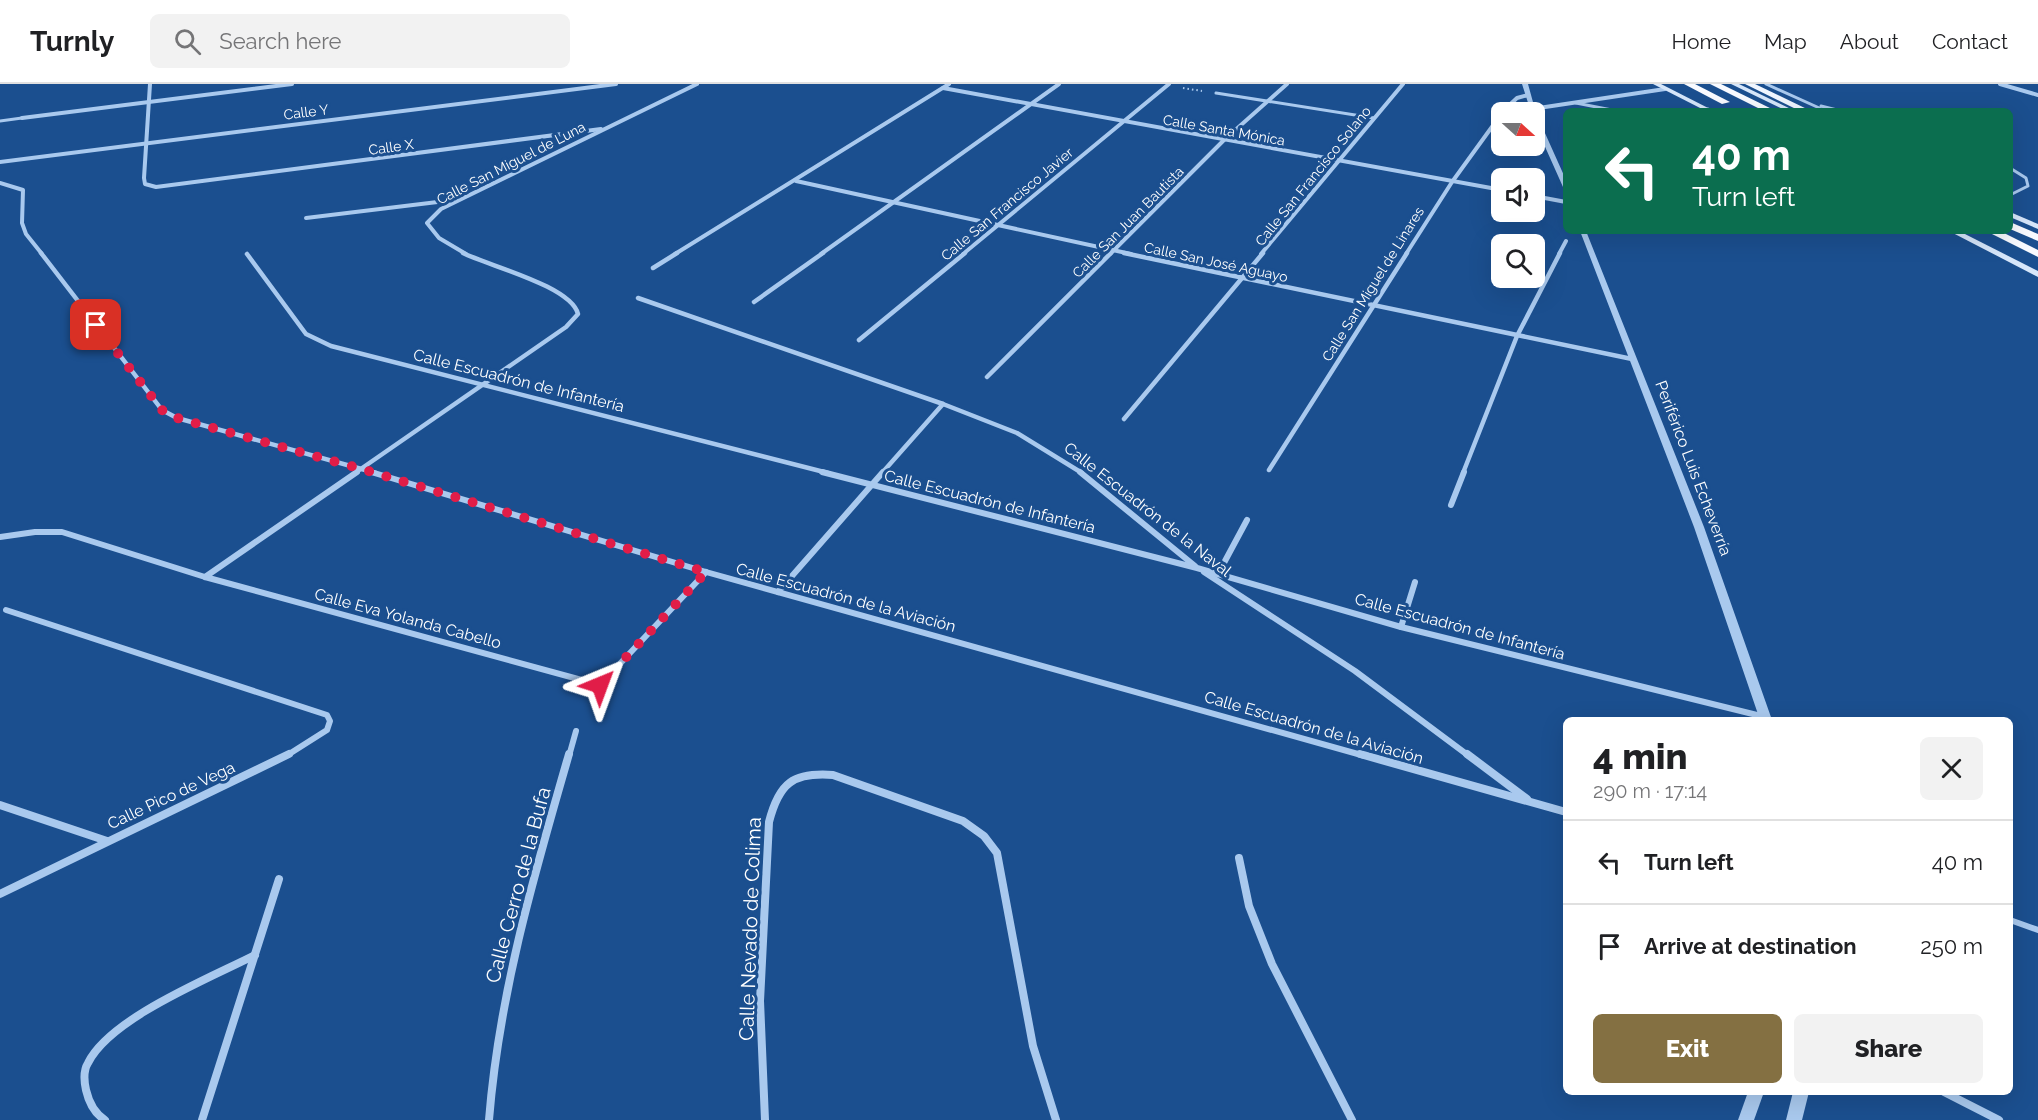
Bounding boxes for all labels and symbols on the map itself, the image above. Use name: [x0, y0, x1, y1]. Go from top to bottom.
street label: Calle Y: [283, 101, 329, 123]
north arrow: [1491, 102, 1545, 156]
street label: Calle San Francisco Solano: [1252, 103, 1374, 249]
street label: Calle Santa Mónica: [1162, 111, 1286, 149]
street label: Calle San Miguel de Luna: [434, 118, 588, 208]
street label: Calle X: [367, 136, 415, 158]
street label: Calle San Francisco Javier: [938, 144, 1076, 264]
street label: Calle San Juan Bautista: [1069, 163, 1187, 281]
street label: Calle San Miguel de Linares: [1319, 204, 1427, 364]
street label: Calle San José Aguayo: [1143, 239, 1289, 285]
pin: [70, 299, 121, 350]
street label: Calle Escuadrón de Infantería: [411, 345, 626, 416]
street label: Periférico Luis Echeverría: [1651, 378, 1736, 558]
street label: Calle Escuadrón de la Naval: [1060, 438, 1236, 581]
street label: Calle Escuadrón de Infantería: [882, 466, 1097, 537]
street label: Calle Escuadrón de la Aviación: [734, 559, 958, 636]
street label: Calle Eva Yolanda Cabello: [312, 584, 503, 653]
street label: Calle Escuadrón de Infantería: [1353, 589, 1567, 664]
position arrow: [568, 653, 632, 717]
street label: Calle Escuadrón de la Aviación: [1202, 687, 1425, 768]
street label: Calle Pico de Vega: [105, 758, 238, 833]
street label: Calle Cerro de la Bufa: [480, 784, 556, 986]
street label: Calle Nevado de Colima: [734, 817, 766, 1041]

